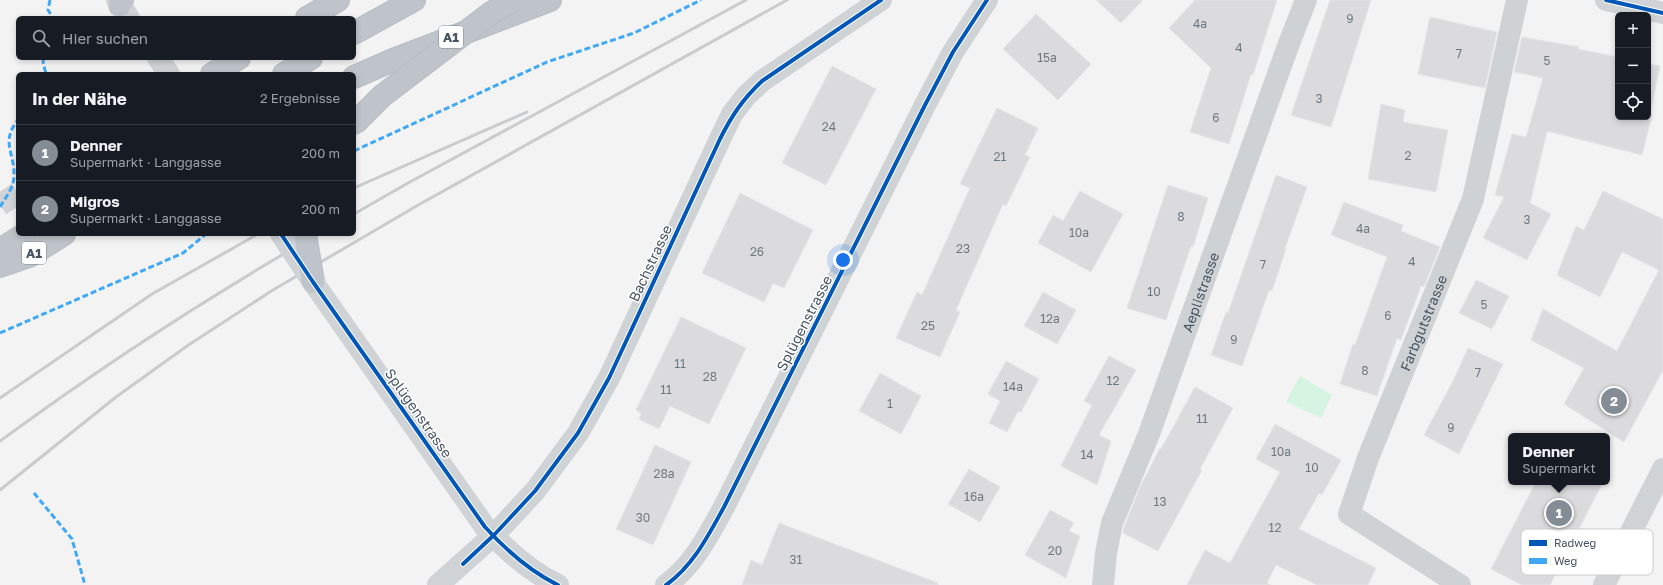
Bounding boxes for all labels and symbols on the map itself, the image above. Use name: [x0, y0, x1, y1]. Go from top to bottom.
house number: 9: [1346, 11, 1354, 26]
house number: 4a: [1193, 16, 1207, 31]
road number: A1: [439, 26, 463, 48]
house number: 4: [1235, 40, 1243, 55]
house number: 7: [1456, 46, 1462, 61]
house number: 15a: [1037, 50, 1057, 65]
house number: 5: [1544, 53, 1551, 68]
house number: 3: [1315, 91, 1323, 106]
house number: 6: [1212, 110, 1220, 125]
house number: 24: [822, 119, 836, 134]
house number: 2: [1405, 148, 1412, 163]
house number: 21: [994, 149, 1007, 164]
house number: 8: [1177, 209, 1185, 224]
house number: 3: [1523, 212, 1531, 227]
house number: 4a: [1356, 221, 1370, 236]
street label: Bachstrasse: [625, 222, 675, 304]
house number: 10a: [1069, 225, 1089, 240]
house number: 23: [956, 241, 970, 256]
road number: A1: [22, 242, 46, 264]
house number: 26: [750, 244, 764, 259]
your location: [833, 250, 853, 270]
street label: Aeplistrasse: [1178, 250, 1222, 334]
house number: 4: [1408, 254, 1416, 269]
house number: 7: [1260, 257, 1266, 272]
street label: Splügenstrasse: [773, 272, 835, 374]
street label: Farbgutstrasse: [1396, 272, 1450, 373]
house number: 10: [1147, 284, 1161, 299]
house number: 5: [1481, 297, 1488, 312]
house number: 6: [1384, 308, 1392, 323]
house number: 12a: [1040, 311, 1060, 326]
house number: 25: [921, 318, 935, 333]
house number: 9: [1230, 332, 1238, 347]
house number: 11: [674, 356, 686, 371]
house number: 8: [1361, 363, 1369, 378]
street label: Splügenstrasse: [382, 365, 456, 461]
house number: 7: [1475, 365, 1481, 380]
house number: 28: [703, 369, 717, 384]
house number: 12: [1107, 373, 1119, 388]
house number: 14a: [1003, 379, 1023, 394]
house number: 11: [660, 382, 672, 397]
pin: 2: [1601, 386, 1627, 416]
house number: 1: [887, 396, 893, 411]
house number: 11: [1196, 411, 1208, 426]
house number: 9: [1447, 420, 1455, 435]
house number: 10a: [1271, 444, 1291, 459]
house number: 14: [1080, 447, 1094, 462]
house number: 10: [1305, 460, 1319, 475]
house number: 28a: [653, 466, 675, 481]
house number: 16a: [964, 489, 984, 504]
house number: 13: [1154, 494, 1166, 509]
pin: 1: [1546, 498, 1572, 528]
house number: 30: [636, 510, 650, 525]
house number: 12: [1269, 520, 1281, 535]
legend: [1521, 529, 1653, 575]
text: Radweg: [1554, 536, 1596, 549]
house number: 20: [1048, 543, 1062, 558]
house number: 31: [790, 552, 803, 567]
text: Weg: [1554, 554, 1577, 567]

